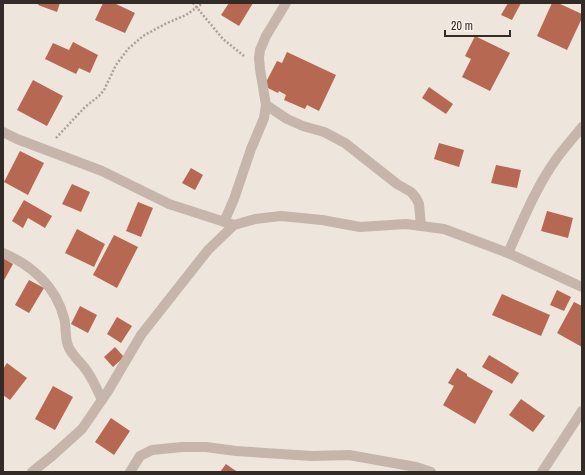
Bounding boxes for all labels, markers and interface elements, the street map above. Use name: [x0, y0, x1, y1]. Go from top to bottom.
scale bar: [445, 12, 510, 38]
text: 20 m: [451, 18, 473, 34]

